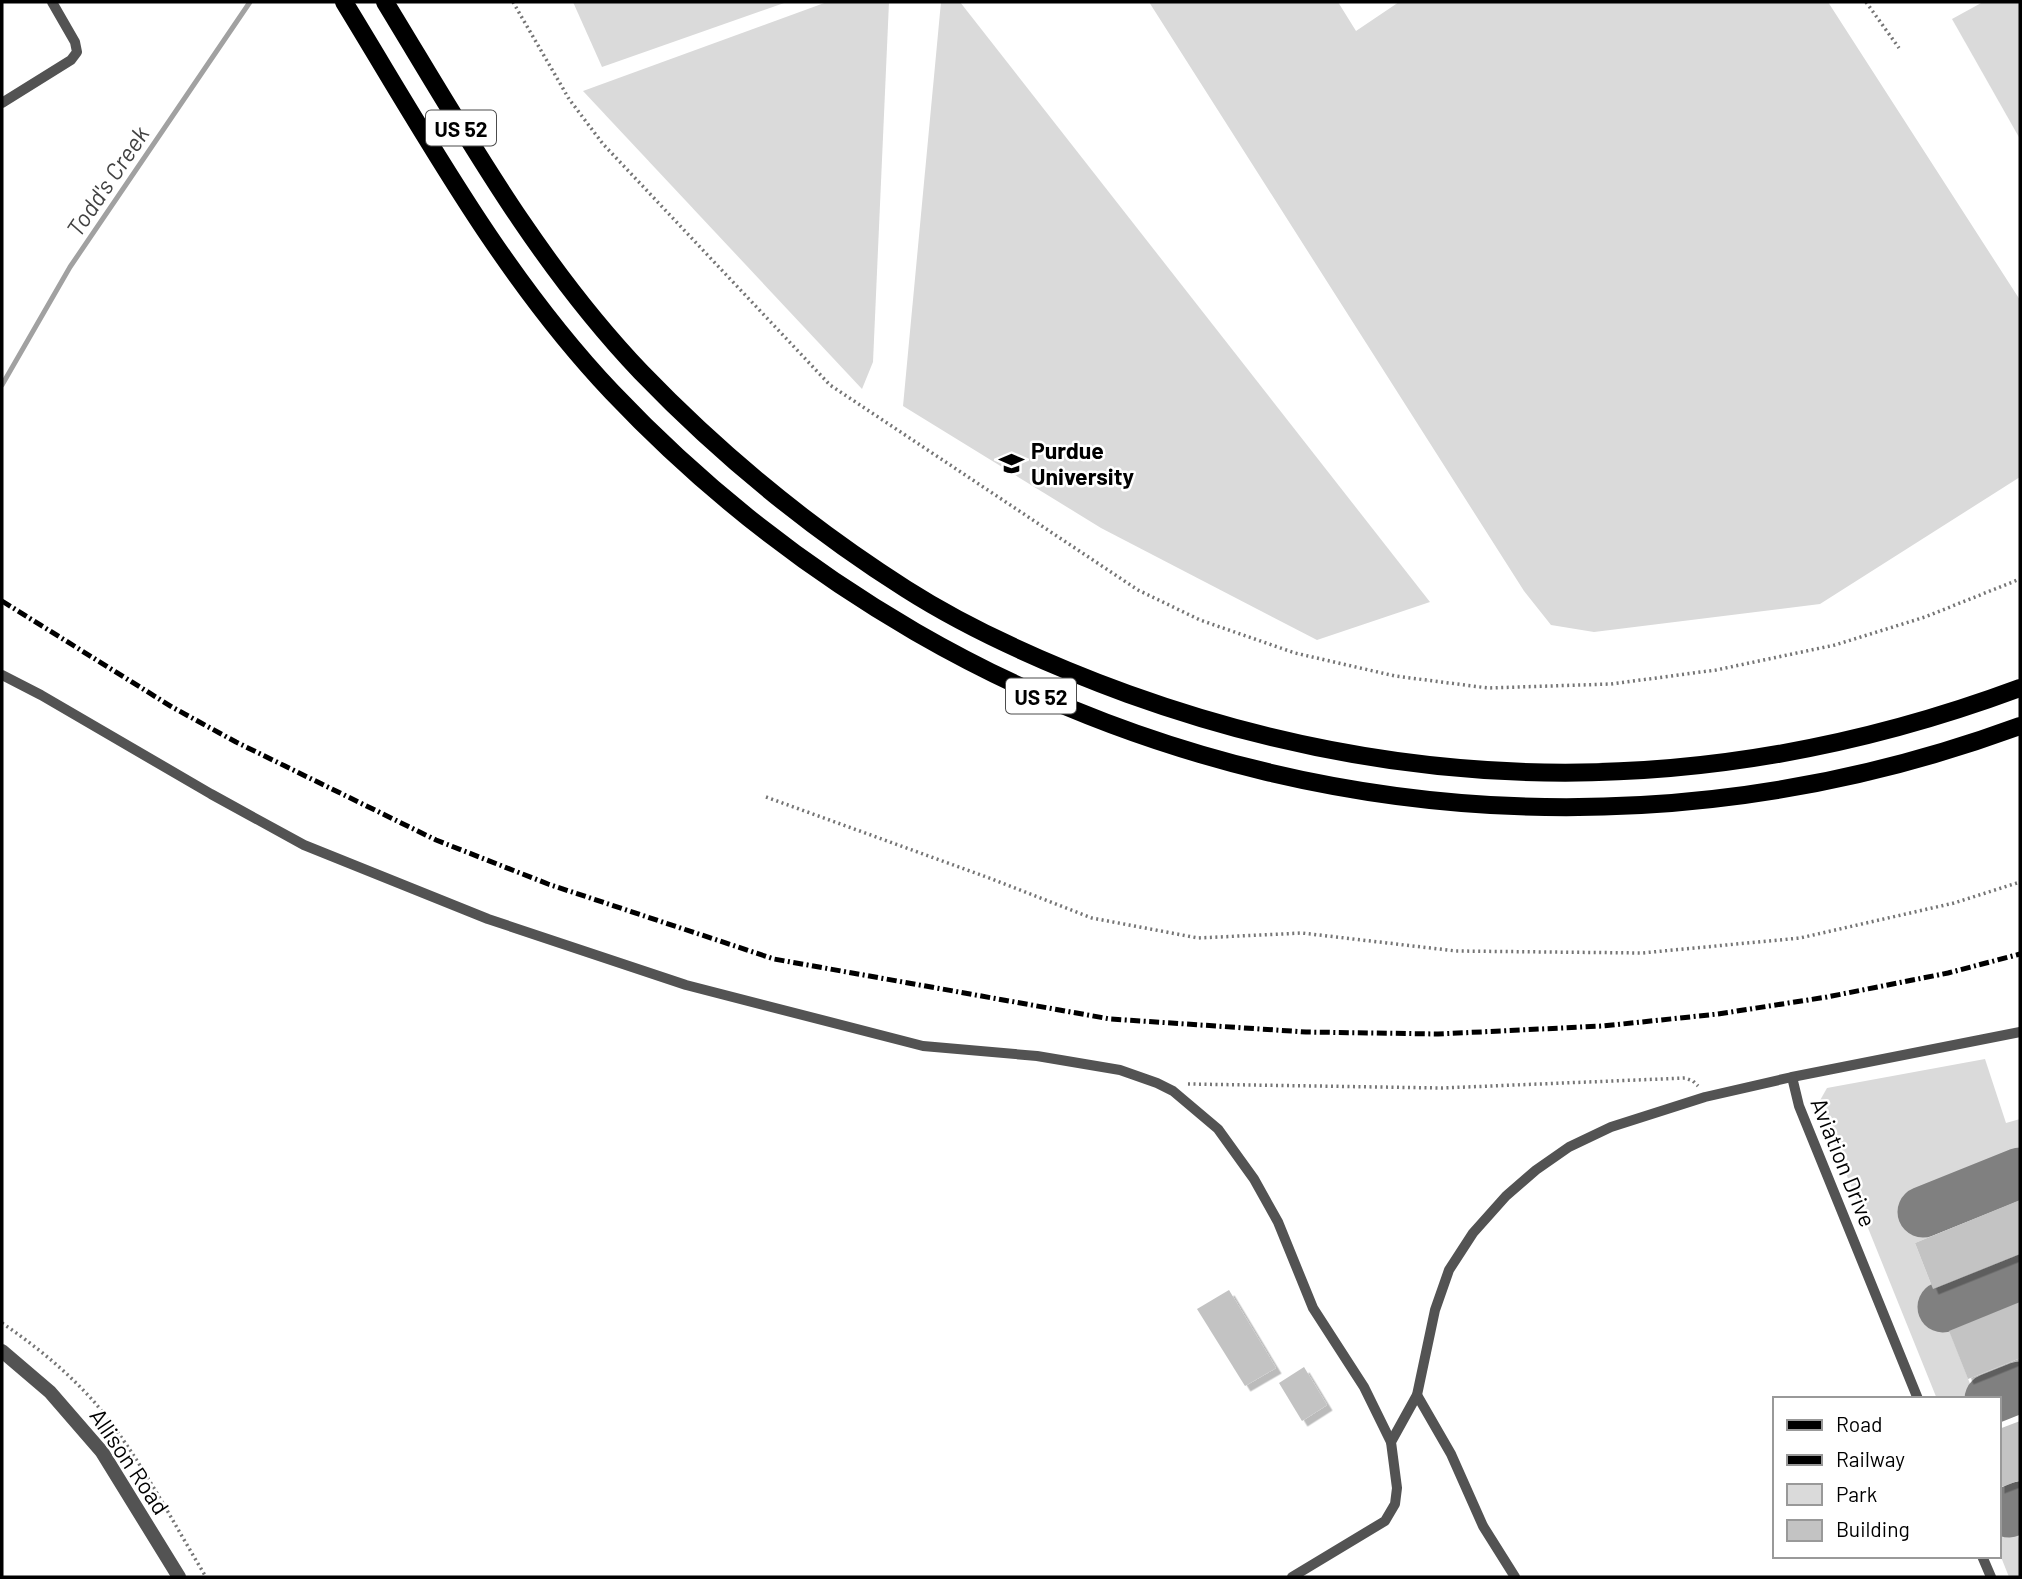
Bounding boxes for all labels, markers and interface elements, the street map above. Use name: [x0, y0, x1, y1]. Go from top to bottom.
road number: US 52: [426, 110, 496, 146]
water label: Todd's Creek: [59, 120, 155, 242]
place label: Purdue University: [1031, 436, 1134, 490]
school or university icon: Purdue University: [997, 449, 1025, 477]
road number: US 52: [1006, 678, 1076, 714]
street label: Aviation Drive: [1805, 1093, 1883, 1231]
legend: [1773, 1397, 2001, 1558]
street label: Allison Road: [84, 1403, 176, 1519]
text: Road: [1836, 1411, 1882, 1436]
text: Railway: [1836, 1446, 1905, 1471]
text: Park: [1836, 1481, 1877, 1506]
text: Building: [1836, 1516, 1910, 1541]

